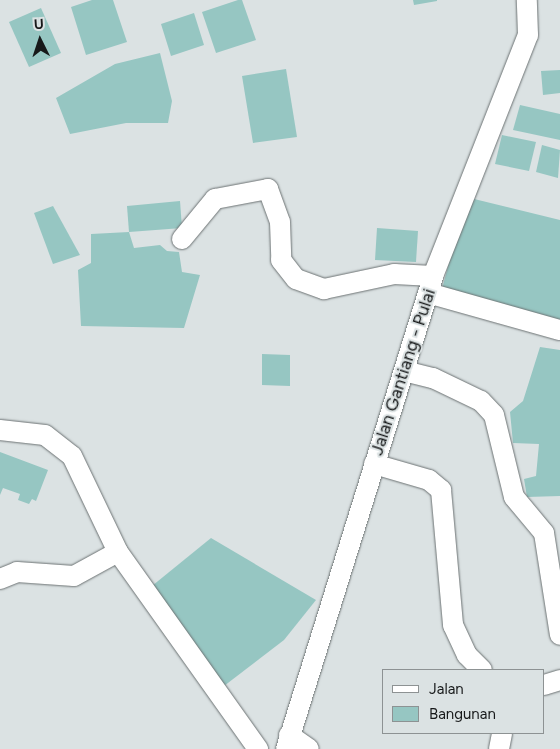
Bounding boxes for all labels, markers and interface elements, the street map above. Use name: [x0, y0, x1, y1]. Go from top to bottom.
north arrow: [15, 15, 65, 65]
text: U: [33, 16, 44, 33]
street label: Jalan Gantiang - Pulai: [366, 286, 440, 458]
legend: [382, 669, 545, 734]
text: Jalan: [429, 680, 464, 698]
text: Bangunan: [429, 705, 496, 723]

